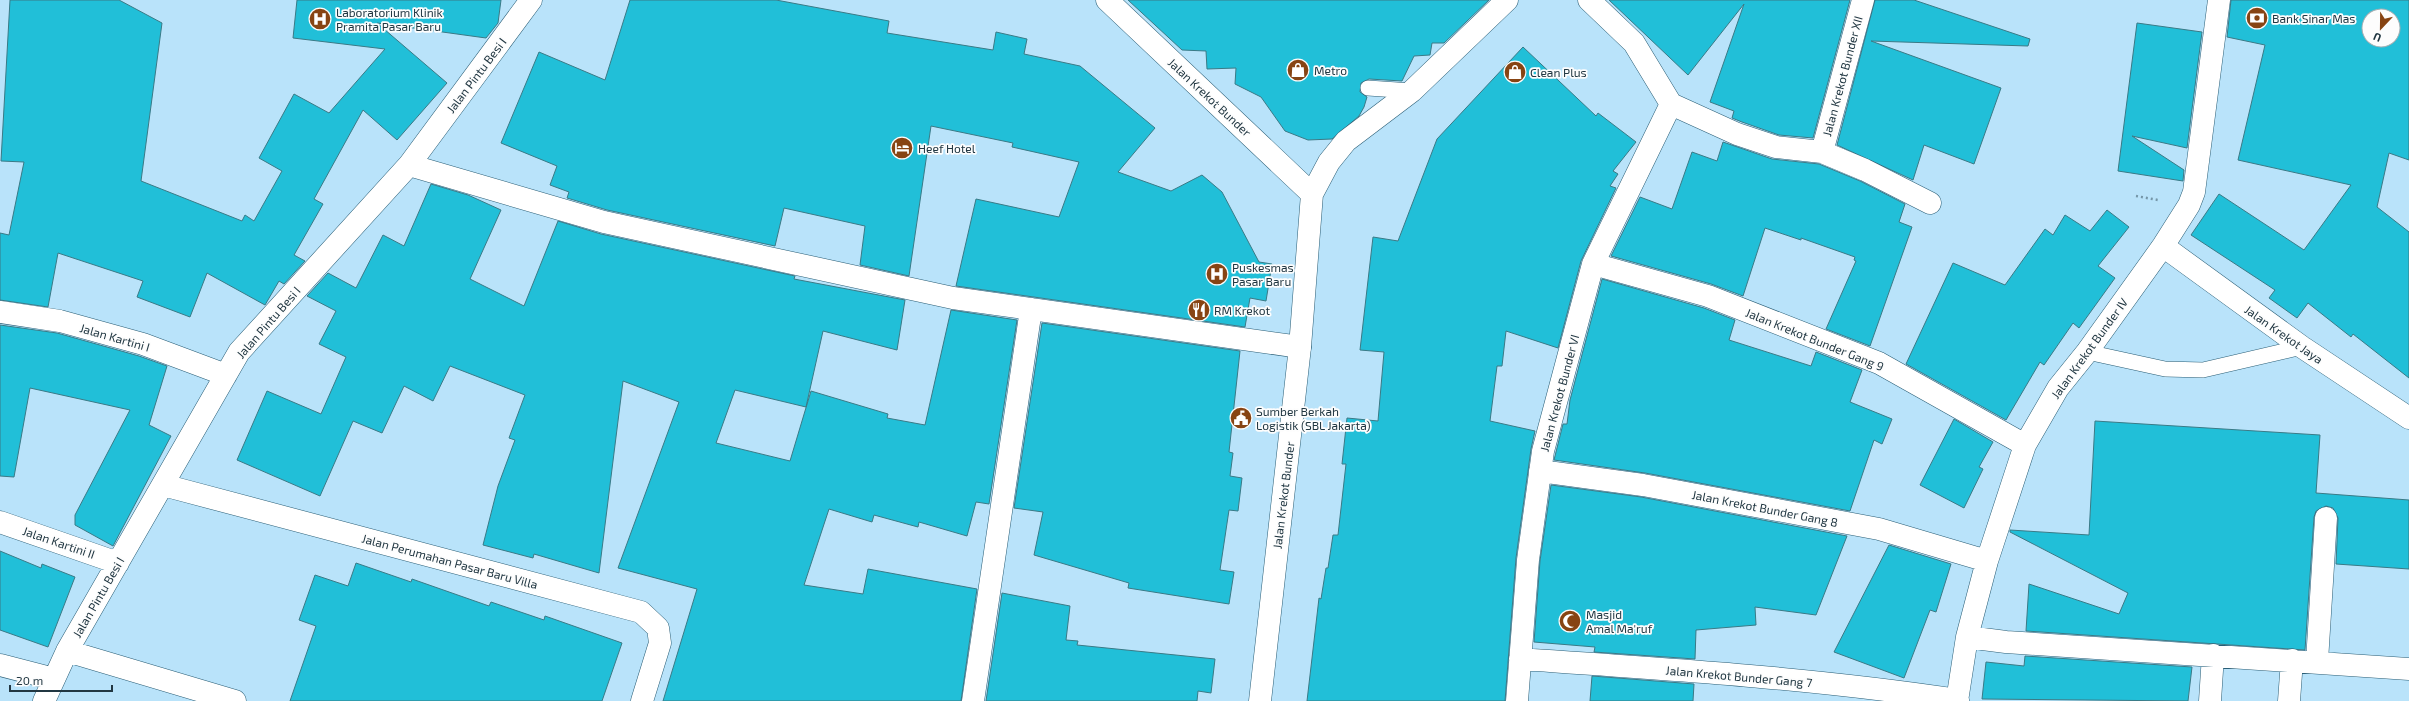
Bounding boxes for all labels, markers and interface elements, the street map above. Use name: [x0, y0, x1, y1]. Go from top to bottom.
place label: Laboratorium Klinik Pramita Pasar Baru: [336, 5, 443, 33]
bank icon: Bank Sinar Mas: [2244, 5, 2270, 31]
hospital icon: Laboratorium Klinik Pramita Pasar Baru: [307, 6, 333, 32]
north arrow: [2361, 8, 2401, 48]
place label: Bank Sinar Mas: [2272, 11, 2355, 25]
street label: Jalan Krekot Bunder XII: [1819, 14, 1865, 138]
text: U: [2371, 30, 2383, 45]
street label: Jalan Pintu Besi I: [443, 35, 509, 115]
street label: Jalan Krekot Bunder: [1166, 55, 1254, 139]
shop icon: Metro: [1285, 57, 1311, 83]
shop icon: Clean Plus: [1502, 59, 1528, 85]
place label: Metro: [1314, 63, 1347, 77]
place label: Clean Plus: [1530, 65, 1587, 79]
hotel icon: Heef Hotel: [889, 135, 915, 161]
place label: Heef Hotel: [918, 141, 976, 155]
place label: Puskesmas Pasar Baru: [1232, 260, 1294, 288]
hospital icon: Puskesmas Pasar Baru: [1204, 261, 1230, 287]
street label: Jalan Pintu Besi I: [233, 283, 303, 361]
street label: Jalan Krekot Bunder IV: [2048, 294, 2131, 401]
restaurant icon: RM Krekot: [1186, 297, 1212, 323]
street label: Jalan Krekot Jaya: [2242, 302, 2326, 366]
place label: RM Krekot: [1214, 303, 1271, 317]
street label: Jalan Krekot Bunder Gang 9: [1744, 305, 1886, 373]
street label: Jalan Kartini I: [78, 320, 152, 354]
street label: Jalan Krekot Bunder VI: [1537, 333, 1581, 453]
place label: Sumber Berkah Logistik (SBL Jakarta): [1256, 404, 1370, 432]
public building icon: Sumber Berkah Logistik (SBL Jakarta): [1228, 405, 1254, 431]
street label: Jalan Krekot Bunder: [1269, 440, 1297, 549]
street label: Jalan Krekot Bunder Gang 8: [1691, 487, 1839, 529]
street label: Jalan Kartini II: [21, 523, 97, 561]
street label: Jalan Perumahan Pasar Baru Villa: [361, 531, 539, 591]
street label: Jalan Pintu Besi I: [69, 554, 127, 640]
place label: Masjid Amal Ma'ruf: [1586, 607, 1653, 635]
mosque icon: Masjid Amal Ma'ruf: [1557, 608, 1583, 634]
street label: Jalan Krekot Bunder Gang 7: [1665, 663, 1813, 689]
scale bar: [10, 667, 112, 693]
text: 20 m: [16, 673, 43, 687]

